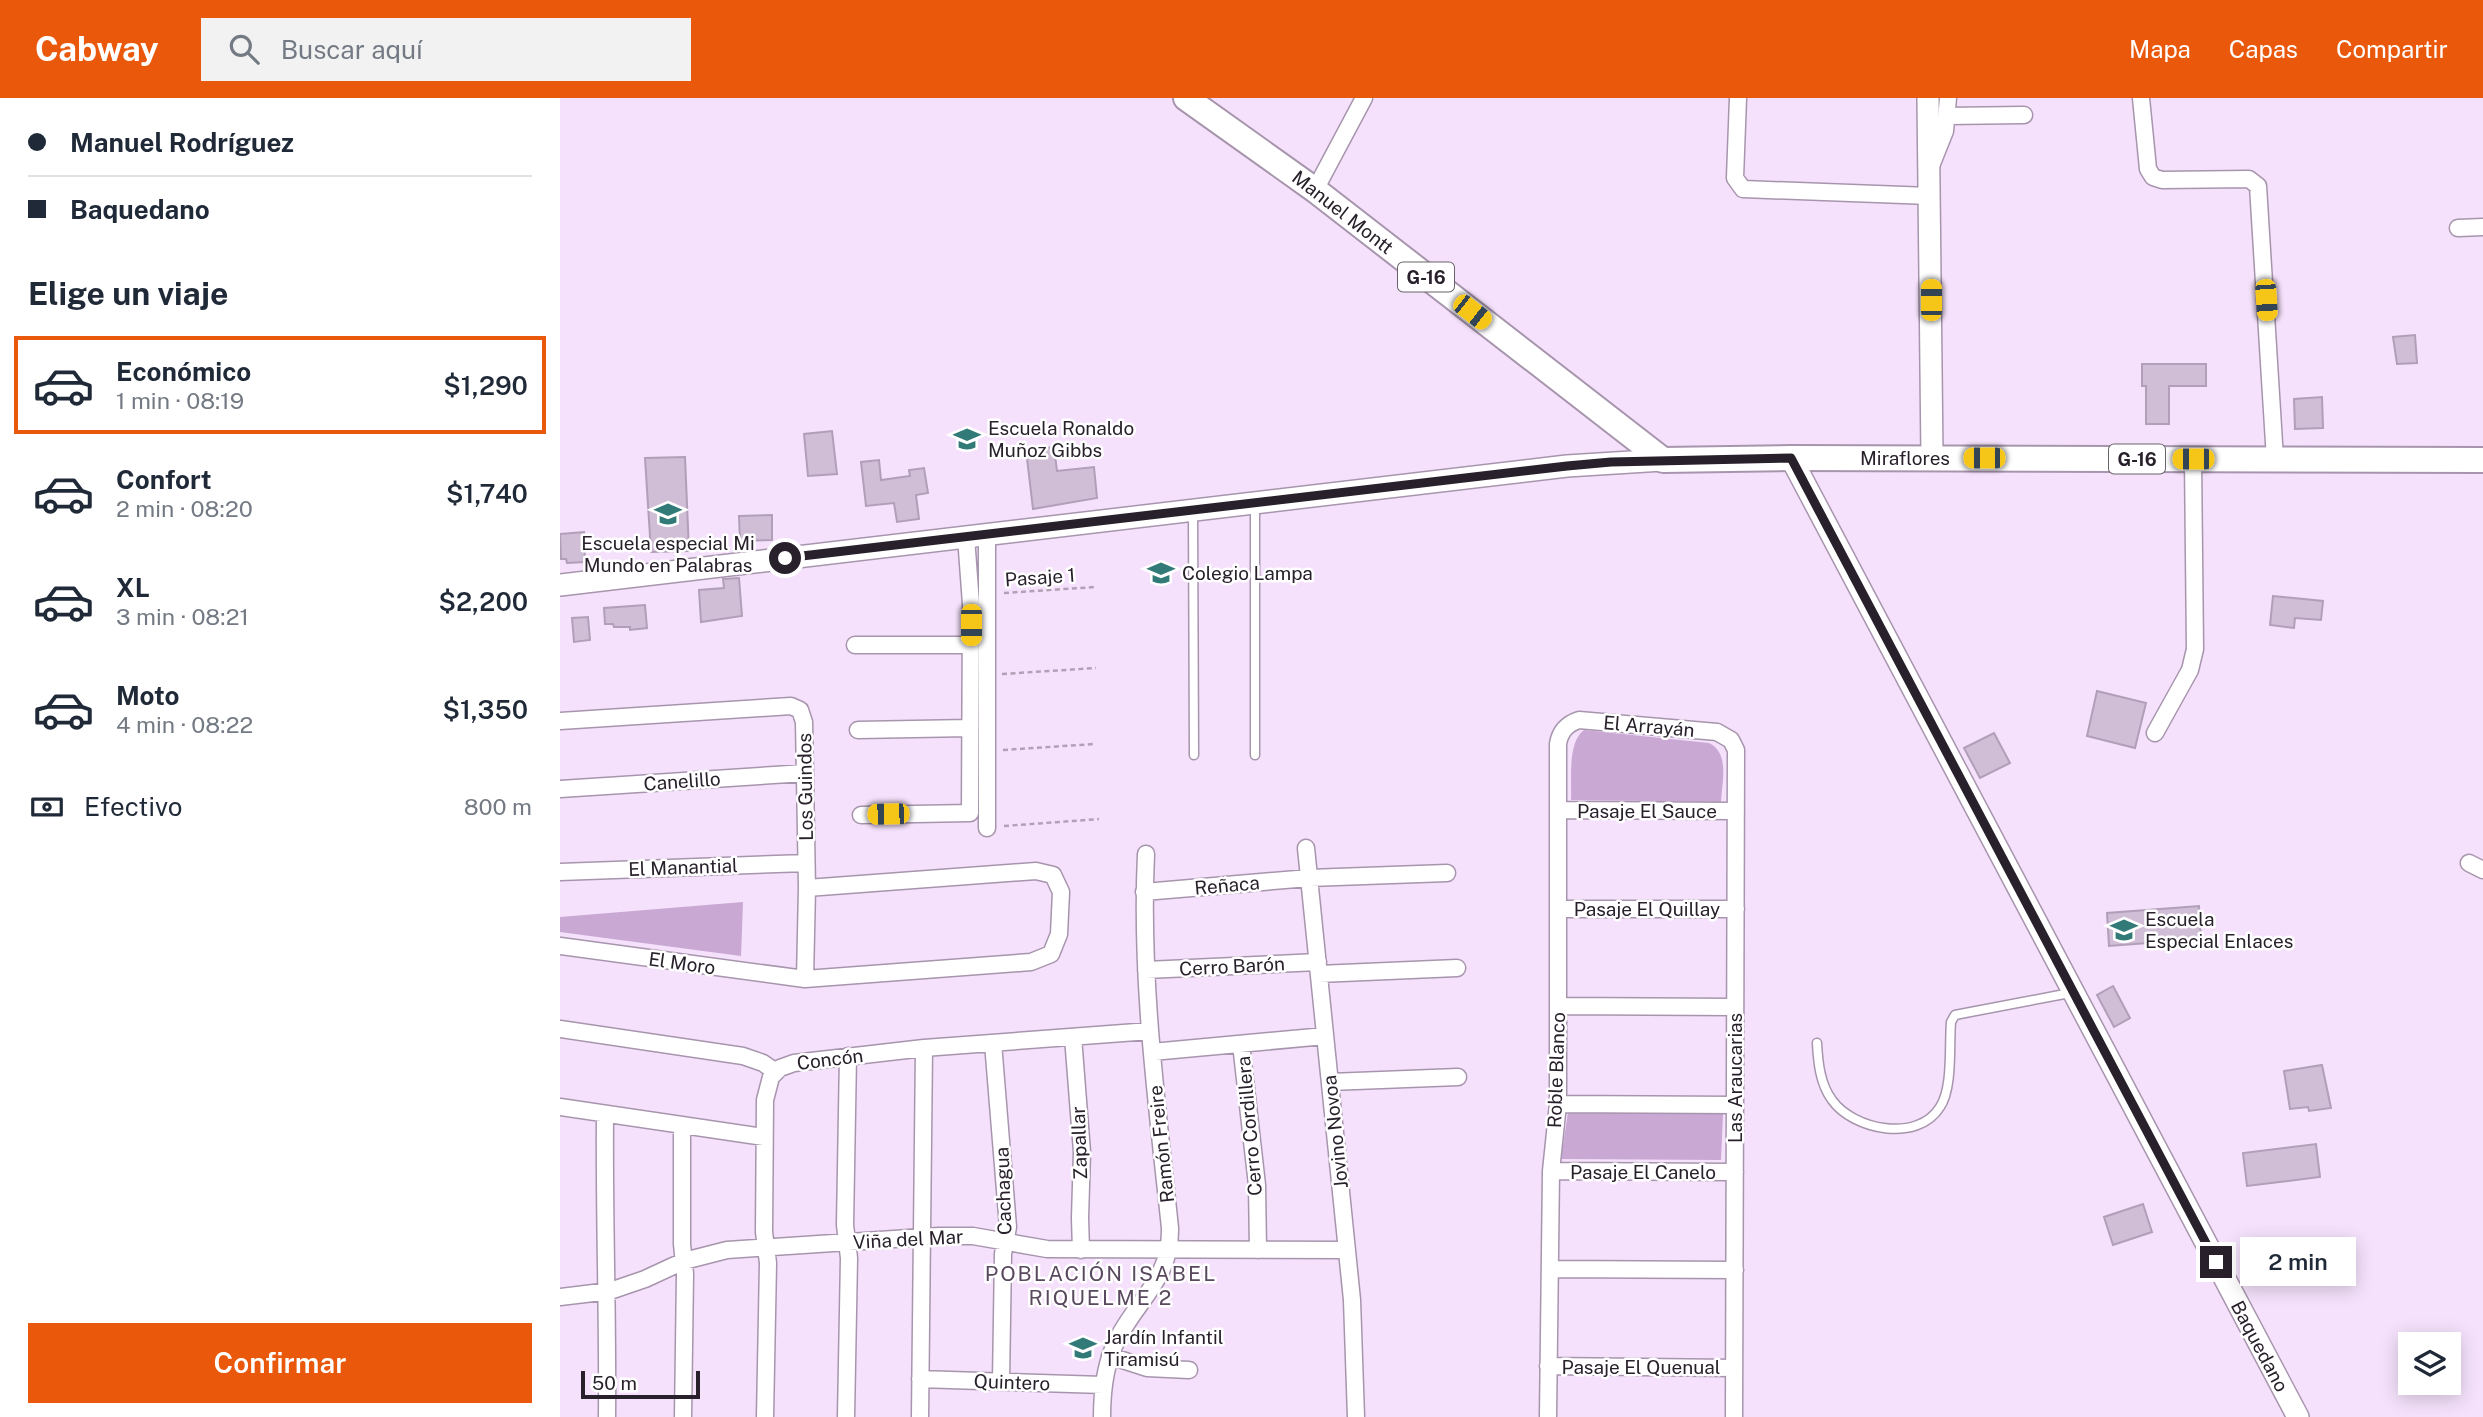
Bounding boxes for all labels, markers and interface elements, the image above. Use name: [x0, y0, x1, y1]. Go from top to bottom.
search box: [201, 18, 691, 81]
text: Cabway: [35, 30, 159, 68]
icon: search: [225, 30, 263, 68]
text: Buscar aquí: [281, 34, 423, 65]
text: Mapa: [2129, 35, 2191, 63]
text: Capas: [2229, 35, 2298, 63]
text: Compartir: [2336, 35, 2448, 63]
text: Manuel Rodríguez: [70, 127, 294, 158]
street label: Manuel Montt: [1288, 166, 1398, 258]
text: Baquedano: [70, 194, 210, 225]
road number: G-16: [1398, 262, 1454, 292]
text: Elige un viaje: [28, 275, 228, 312]
car: [2255, 278, 2278, 322]
car: [1921, 279, 1942, 321]
car: [1449, 291, 1496, 333]
icon: car: [32, 354, 95, 417]
text: Económico: [116, 356, 251, 387]
text: $1,290: [443, 370, 528, 401]
text: 1 min · 08:19: [116, 387, 244, 414]
place label: Escuela Ronaldo Muñoz Gibbs: [988, 417, 1134, 461]
school or university icon: Escuela Ronaldo Muñoz Gibbs: [952, 424, 982, 454]
road number: G-16: [2109, 444, 2165, 474]
street label: Miraflores: [1860, 447, 1950, 469]
car: [1964, 448, 2006, 469]
car: [2173, 449, 2215, 470]
icon: car: [32, 462, 95, 525]
text: Confort: [116, 464, 212, 495]
text: $1,740: [446, 478, 528, 509]
text: 2 min · 08:20: [116, 495, 253, 522]
school or university icon: Escuela especial Mi Mundo en Palabras: [653, 499, 683, 529]
place label: Escuela especial Mi Mundo en Palabras: [581, 532, 755, 576]
route start: [769, 542, 801, 574]
school or university icon: Colegio Lampa: [1146, 558, 1176, 588]
place label: Colegio Lampa: [1182, 562, 1313, 584]
street label: Pasaje 1: [1004, 564, 1076, 590]
icon: car: [32, 570, 95, 633]
text: XL: [116, 572, 150, 603]
text: $2,200: [439, 586, 528, 617]
text: 3 min · 08:21: [116, 603, 249, 630]
car: [961, 604, 982, 646]
icon: car: [32, 678, 95, 741]
text: Moto: [116, 680, 179, 711]
text: $1,350: [443, 694, 528, 725]
text: 4 min · 08:22: [116, 711, 253, 738]
street label: El Arrayán: [1602, 711, 1696, 741]
street label: Los Guindos: [793, 733, 817, 841]
street label: Canelillo: [643, 767, 721, 795]
icon: cash: [28, 788, 66, 826]
text: Efectivo: [84, 791, 182, 822]
text: 800 m: [464, 793, 532, 820]
street label: Pasaje El Sauce: [1577, 800, 1717, 822]
car: [867, 803, 910, 825]
street label: El Manantial: [628, 854, 738, 880]
street label: Reñaca: [1193, 871, 1261, 899]
street label: Pasaje El Quillay: [1574, 898, 1720, 920]
place label: Escuela Especial Enlaces: [2145, 908, 2293, 952]
school or university icon: Escuela Especial Enlaces: [2109, 915, 2139, 945]
street label: El Moro: [647, 947, 717, 979]
street label: Cerro Barón: [1178, 952, 1286, 980]
street label: Roble Blanco: [1543, 1012, 1569, 1128]
street label: Las Araucarias: [1724, 1013, 1746, 1143]
street label: Concón: [796, 1044, 864, 1074]
street label: Cerro Cordillera: [1232, 1055, 1266, 1197]
street label: Jovino Novoa: [1318, 1074, 1352, 1190]
street label: Ramón Freire: [1144, 1084, 1178, 1204]
street label: Zapallar: [1067, 1106, 1091, 1180]
street label: Cachagua: [990, 1147, 1016, 1235]
street label: Pasaje El Canelo: [1570, 1161, 1716, 1183]
street label: Viña del Mar: [852, 1225, 964, 1253]
callout: 2 min: [2240, 1238, 2356, 1286]
route end: [2200, 1246, 2232, 1278]
text: 2 min: [2268, 1248, 2328, 1275]
district label: POBLACIÓN ISABEL RIQUELME 2: [985, 1261, 1217, 1310]
street label: Baquedano: [2227, 1297, 2293, 1395]
button: Confirmar: [28, 1323, 532, 1403]
place label: Jardín Infantil Tiramisú: [1104, 1326, 1224, 1370]
map controls: [2398, 1332, 2461, 1395]
button: layers: [2398, 1332, 2461, 1395]
school or university icon: Jardín Infantil Tiramisú: [1068, 1333, 1098, 1363]
street label: Pasaje El Quenual: [1562, 1356, 1720, 1378]
scale bar: [581, 1368, 700, 1400]
street label: Quintero: [973, 1370, 1051, 1394]
text: 50 m: [592, 1372, 637, 1394]

